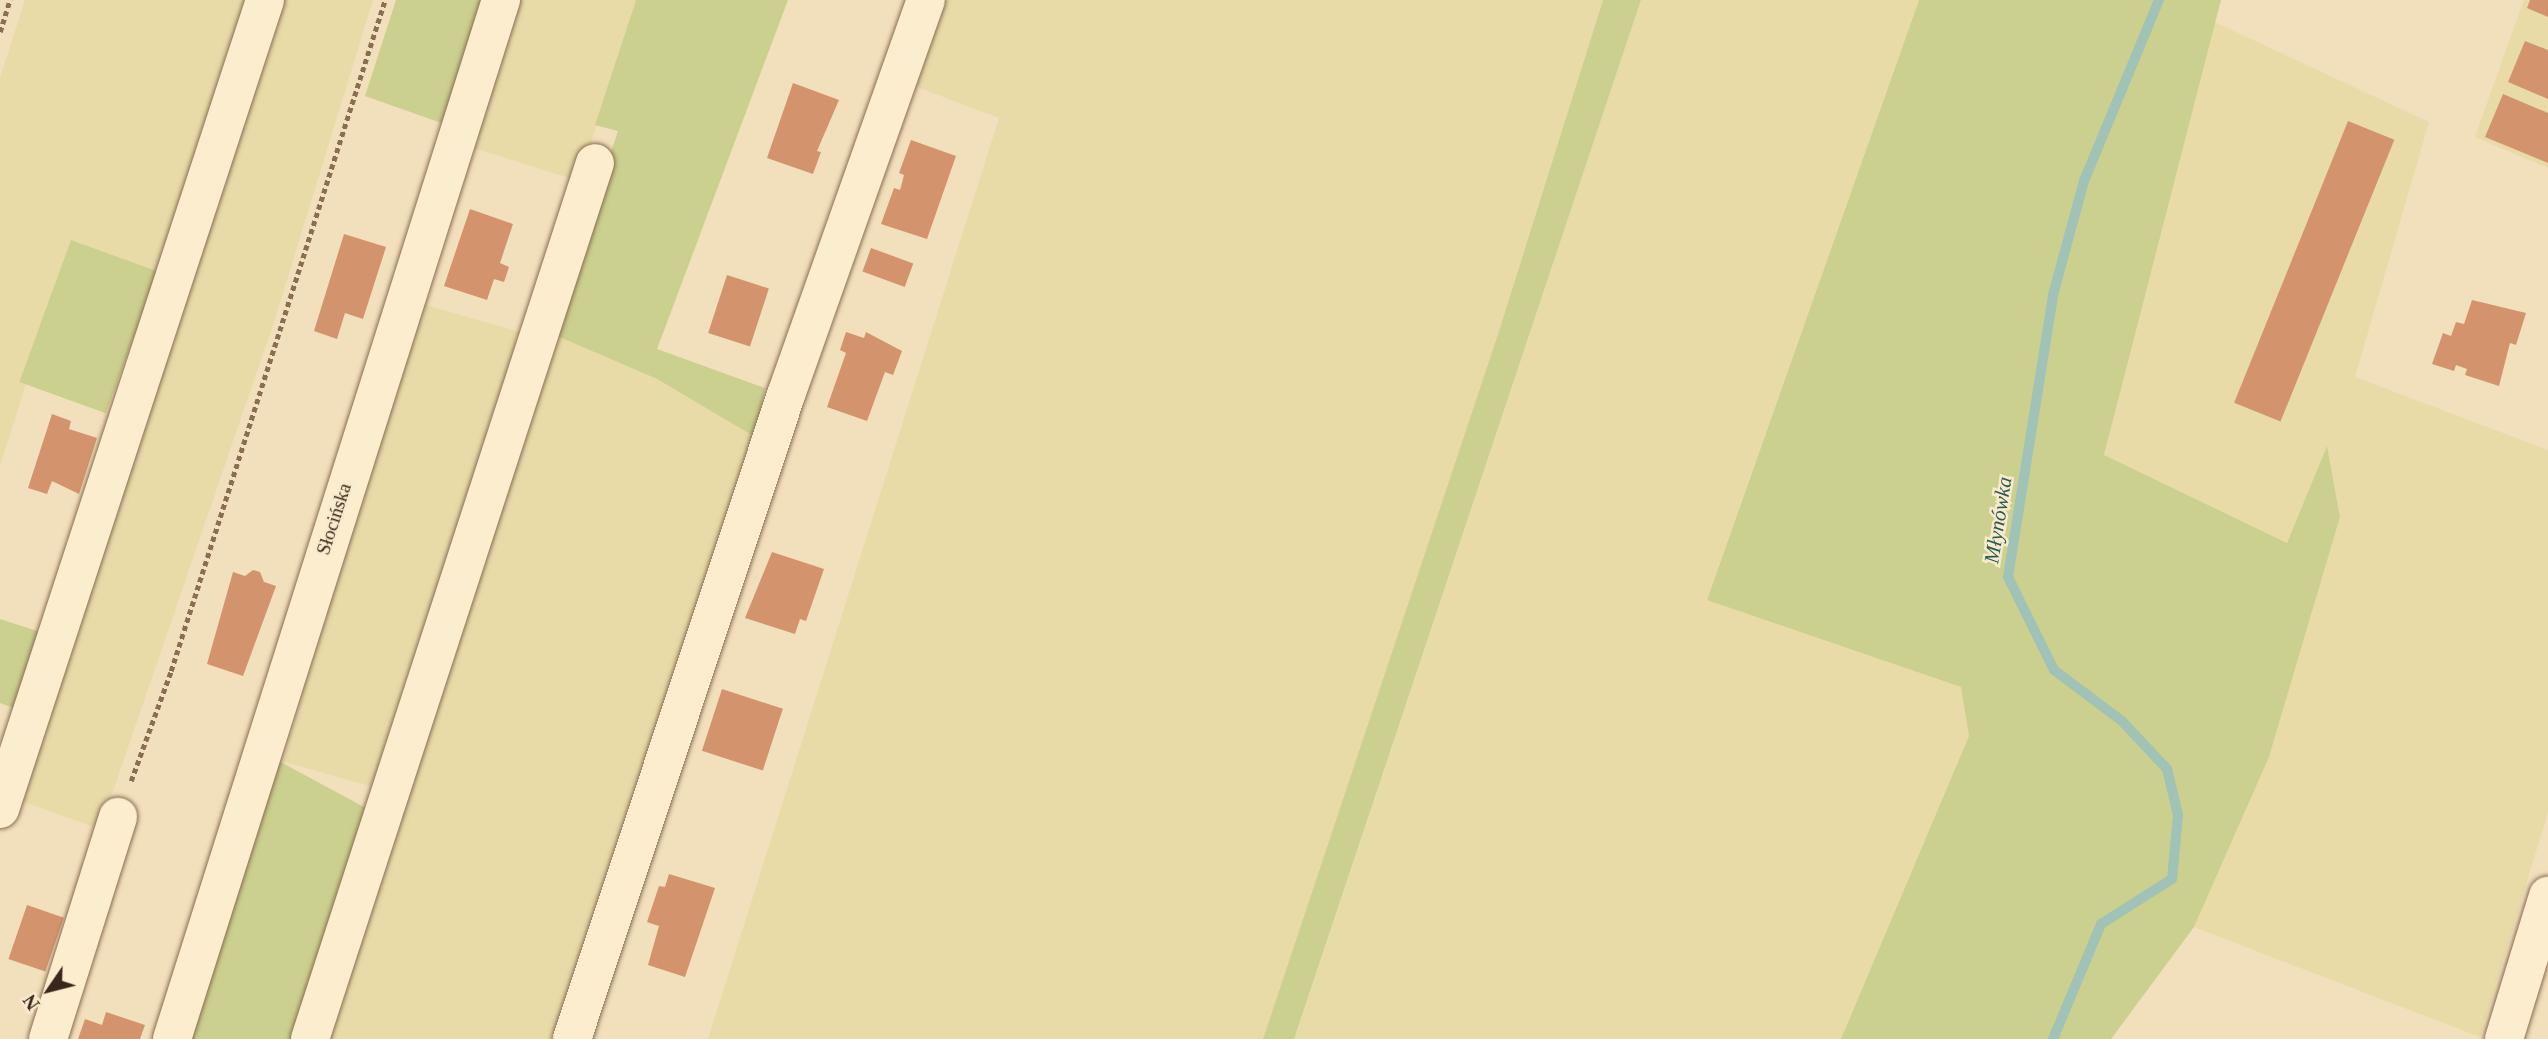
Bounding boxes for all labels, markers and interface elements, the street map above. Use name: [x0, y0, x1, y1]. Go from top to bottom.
water label: Młynówka: [1979, 475, 2017, 565]
street label: Słocińska: [312, 480, 356, 558]
north arrow: [14, 955, 84, 1025]
text: N: [19, 991, 44, 1014]

